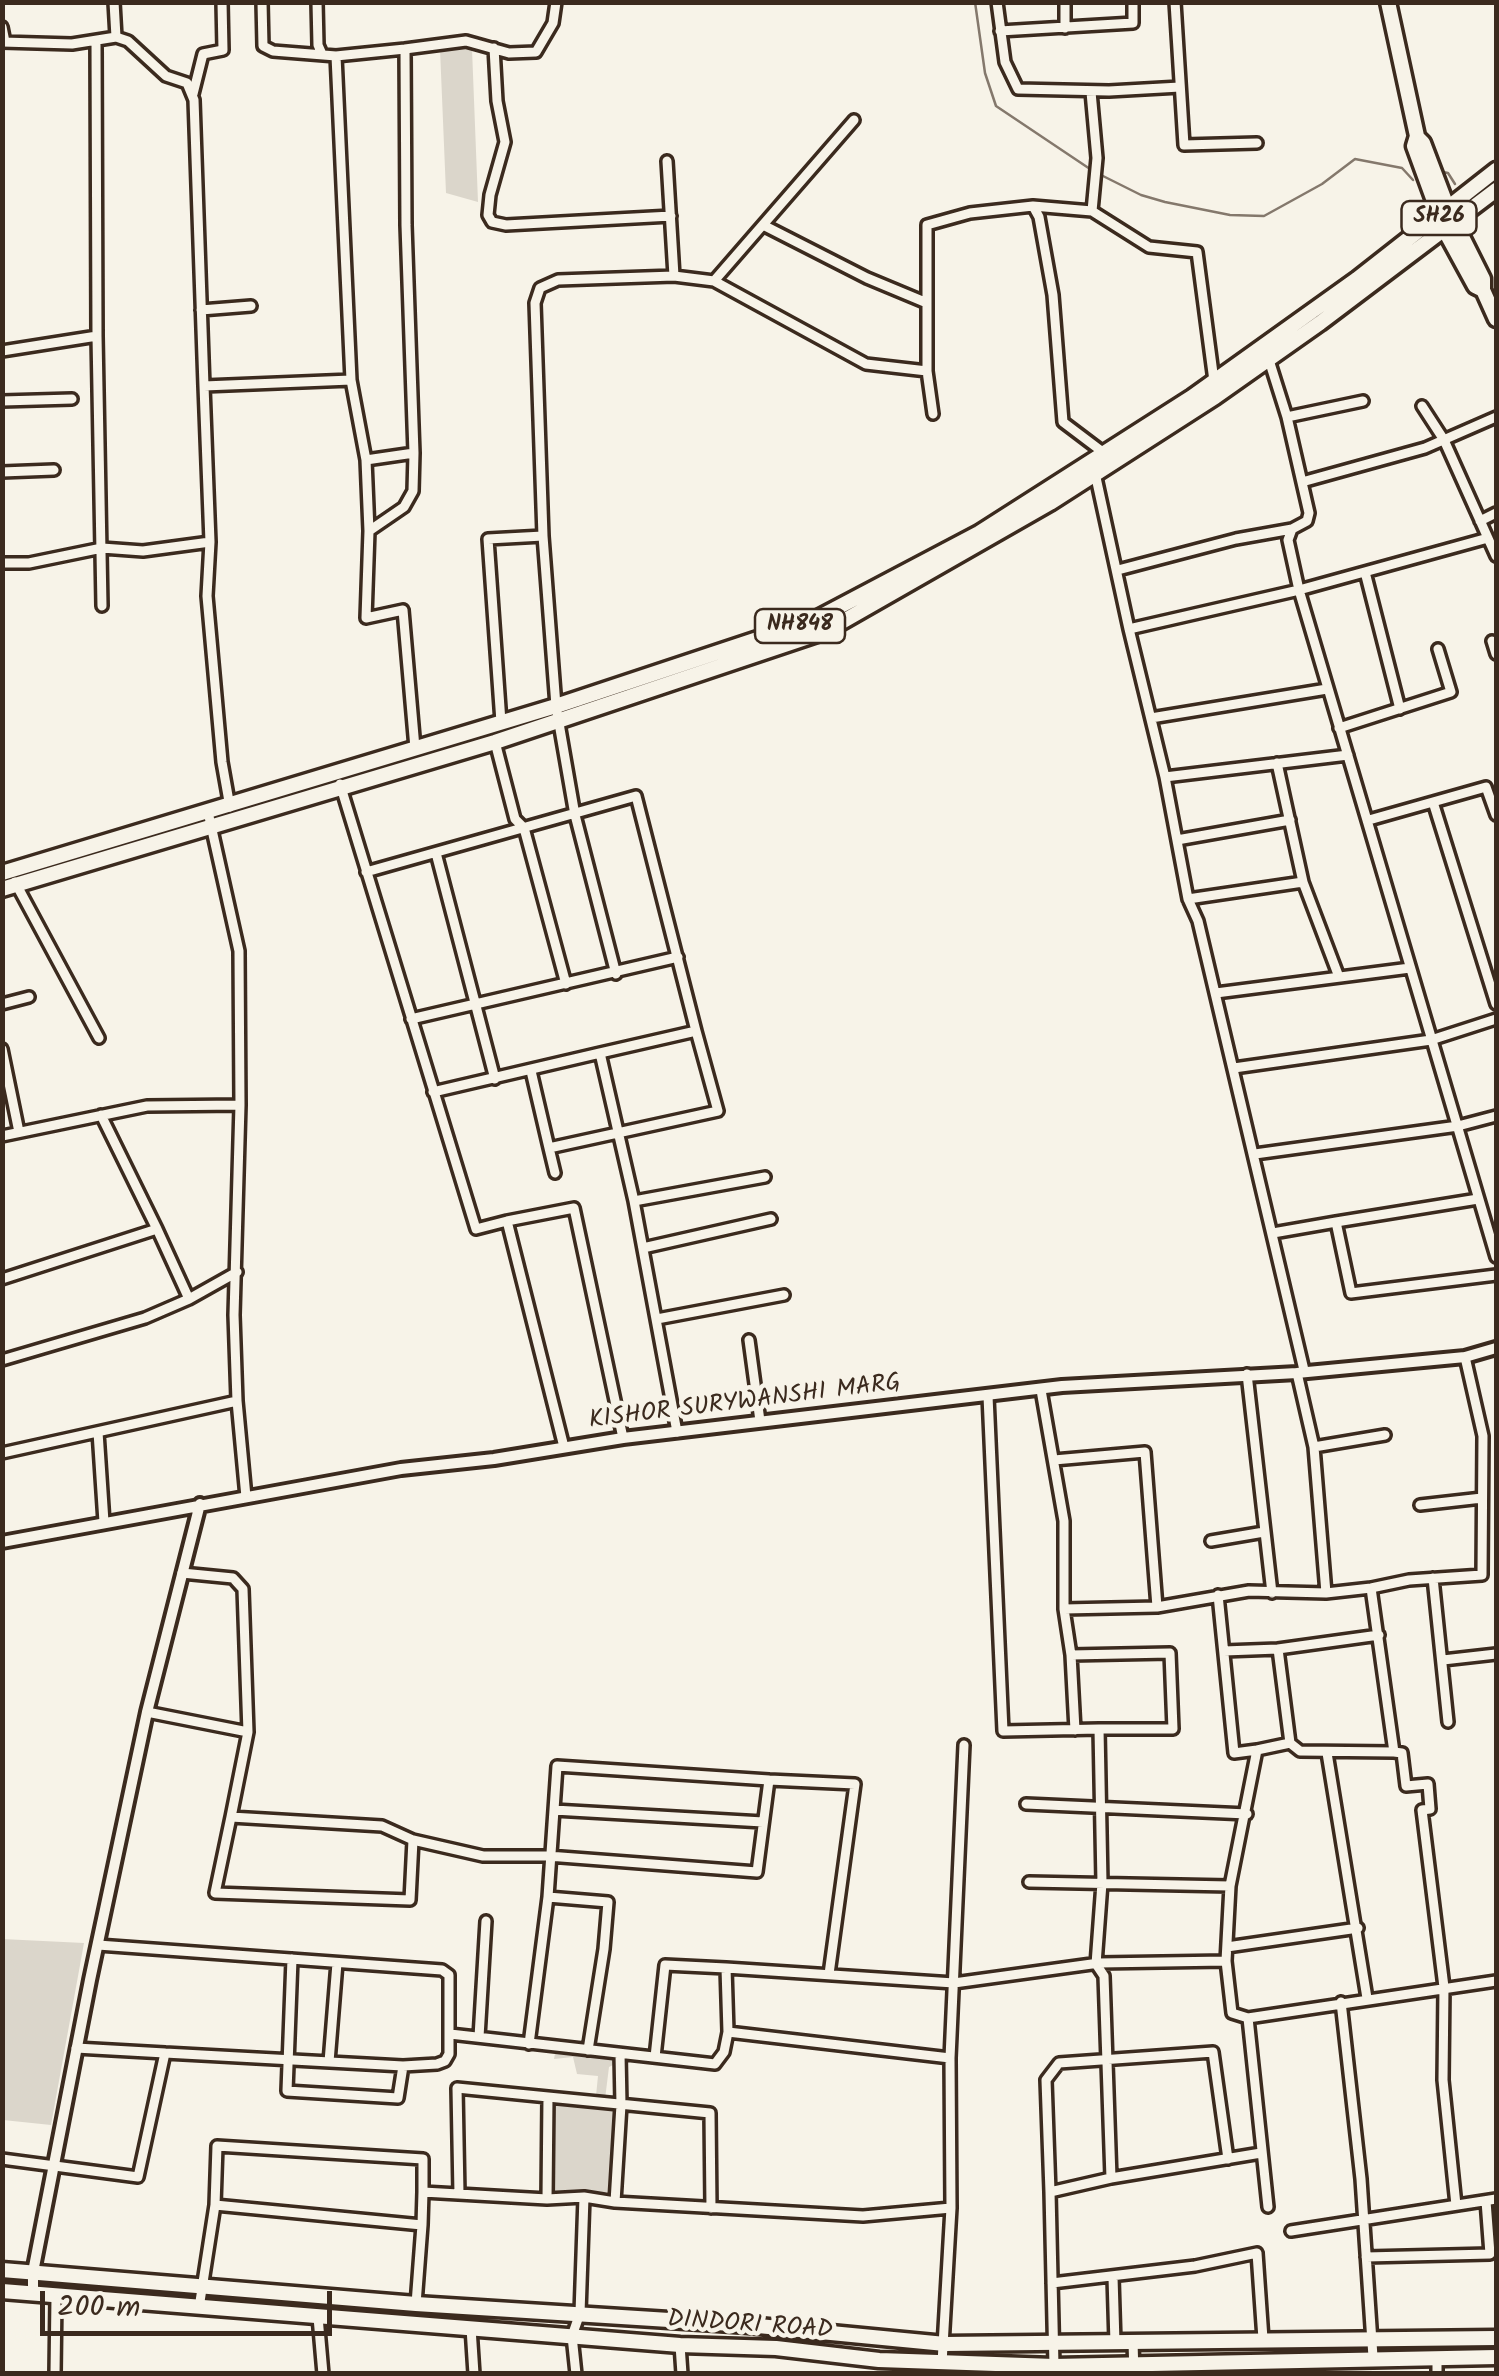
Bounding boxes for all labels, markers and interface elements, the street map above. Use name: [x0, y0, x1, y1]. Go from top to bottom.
road number: SH26: [1402, 201, 1476, 235]
road number: NH848: [755, 609, 845, 643]
street label: KISHOR SURYWANSHI MARG: [587, 1370, 903, 1438]
scale bar: [45, 2271, 338, 2333]
text: 200 m: [57, 2284, 140, 2332]
street label: DINDORI ROAD: [666, 2306, 834, 2348]

